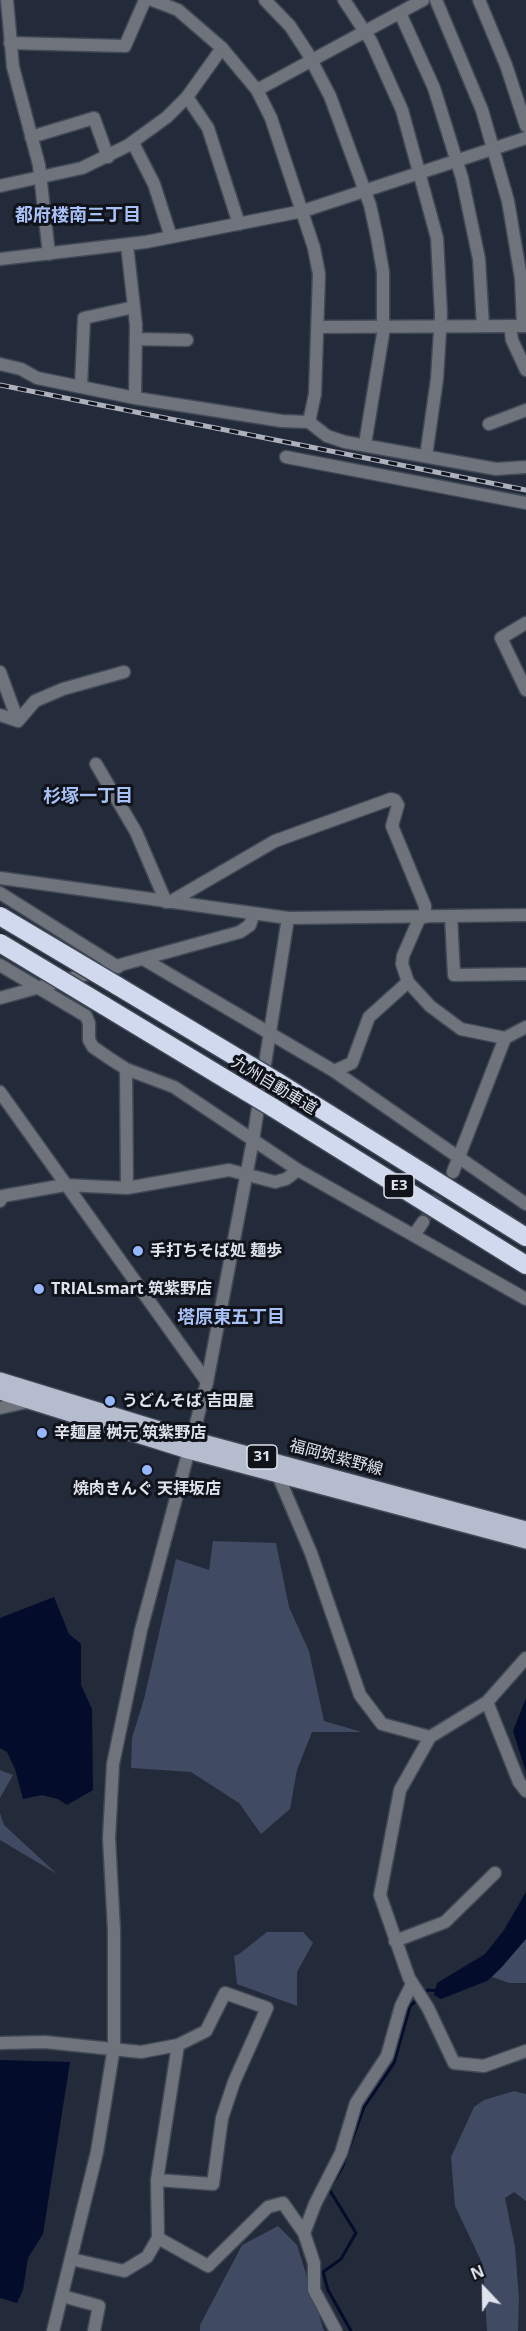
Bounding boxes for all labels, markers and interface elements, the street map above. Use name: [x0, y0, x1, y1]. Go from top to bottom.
district label: 都府楼南三丁目: [15, 205, 141, 227]
district label: 杉塚一丁目: [43, 786, 133, 808]
street label: 九州自動車道: [228, 1053, 320, 1119]
road number: E3: [384, 1174, 414, 1198]
place label: 手打ちそば処 麺歩: [150, 1241, 282, 1261]
marker: 手打ちそば処 麺歩: [131, 1244, 145, 1258]
place label: TRIALsmart 筑紫野店: [51, 1279, 212, 1299]
marker: TRIALsmart 筑紫野店: [32, 1282, 46, 1296]
district label: 塔原東五丁目: [177, 1307, 285, 1329]
place label: うどんそば 吉田屋: [122, 1391, 254, 1411]
marker: うどんそば 吉田屋: [103, 1394, 117, 1408]
place label: 辛麺屋 桝元 筑紫野店: [54, 1423, 206, 1443]
marker: 辛麺屋 桝元 筑紫野店: [35, 1426, 49, 1440]
street label: 福岡筑紫野線: [287, 1436, 385, 1480]
road number: 31: [247, 1445, 277, 1469]
marker: 焼肉きんぐ 天拝坂店: [140, 1463, 154, 1477]
place label: 焼肉きんぐ 天拝坂店: [73, 1479, 221, 1499]
north arrow: [454, 2259, 514, 2319]
text: N: [467, 2260, 487, 2285]

